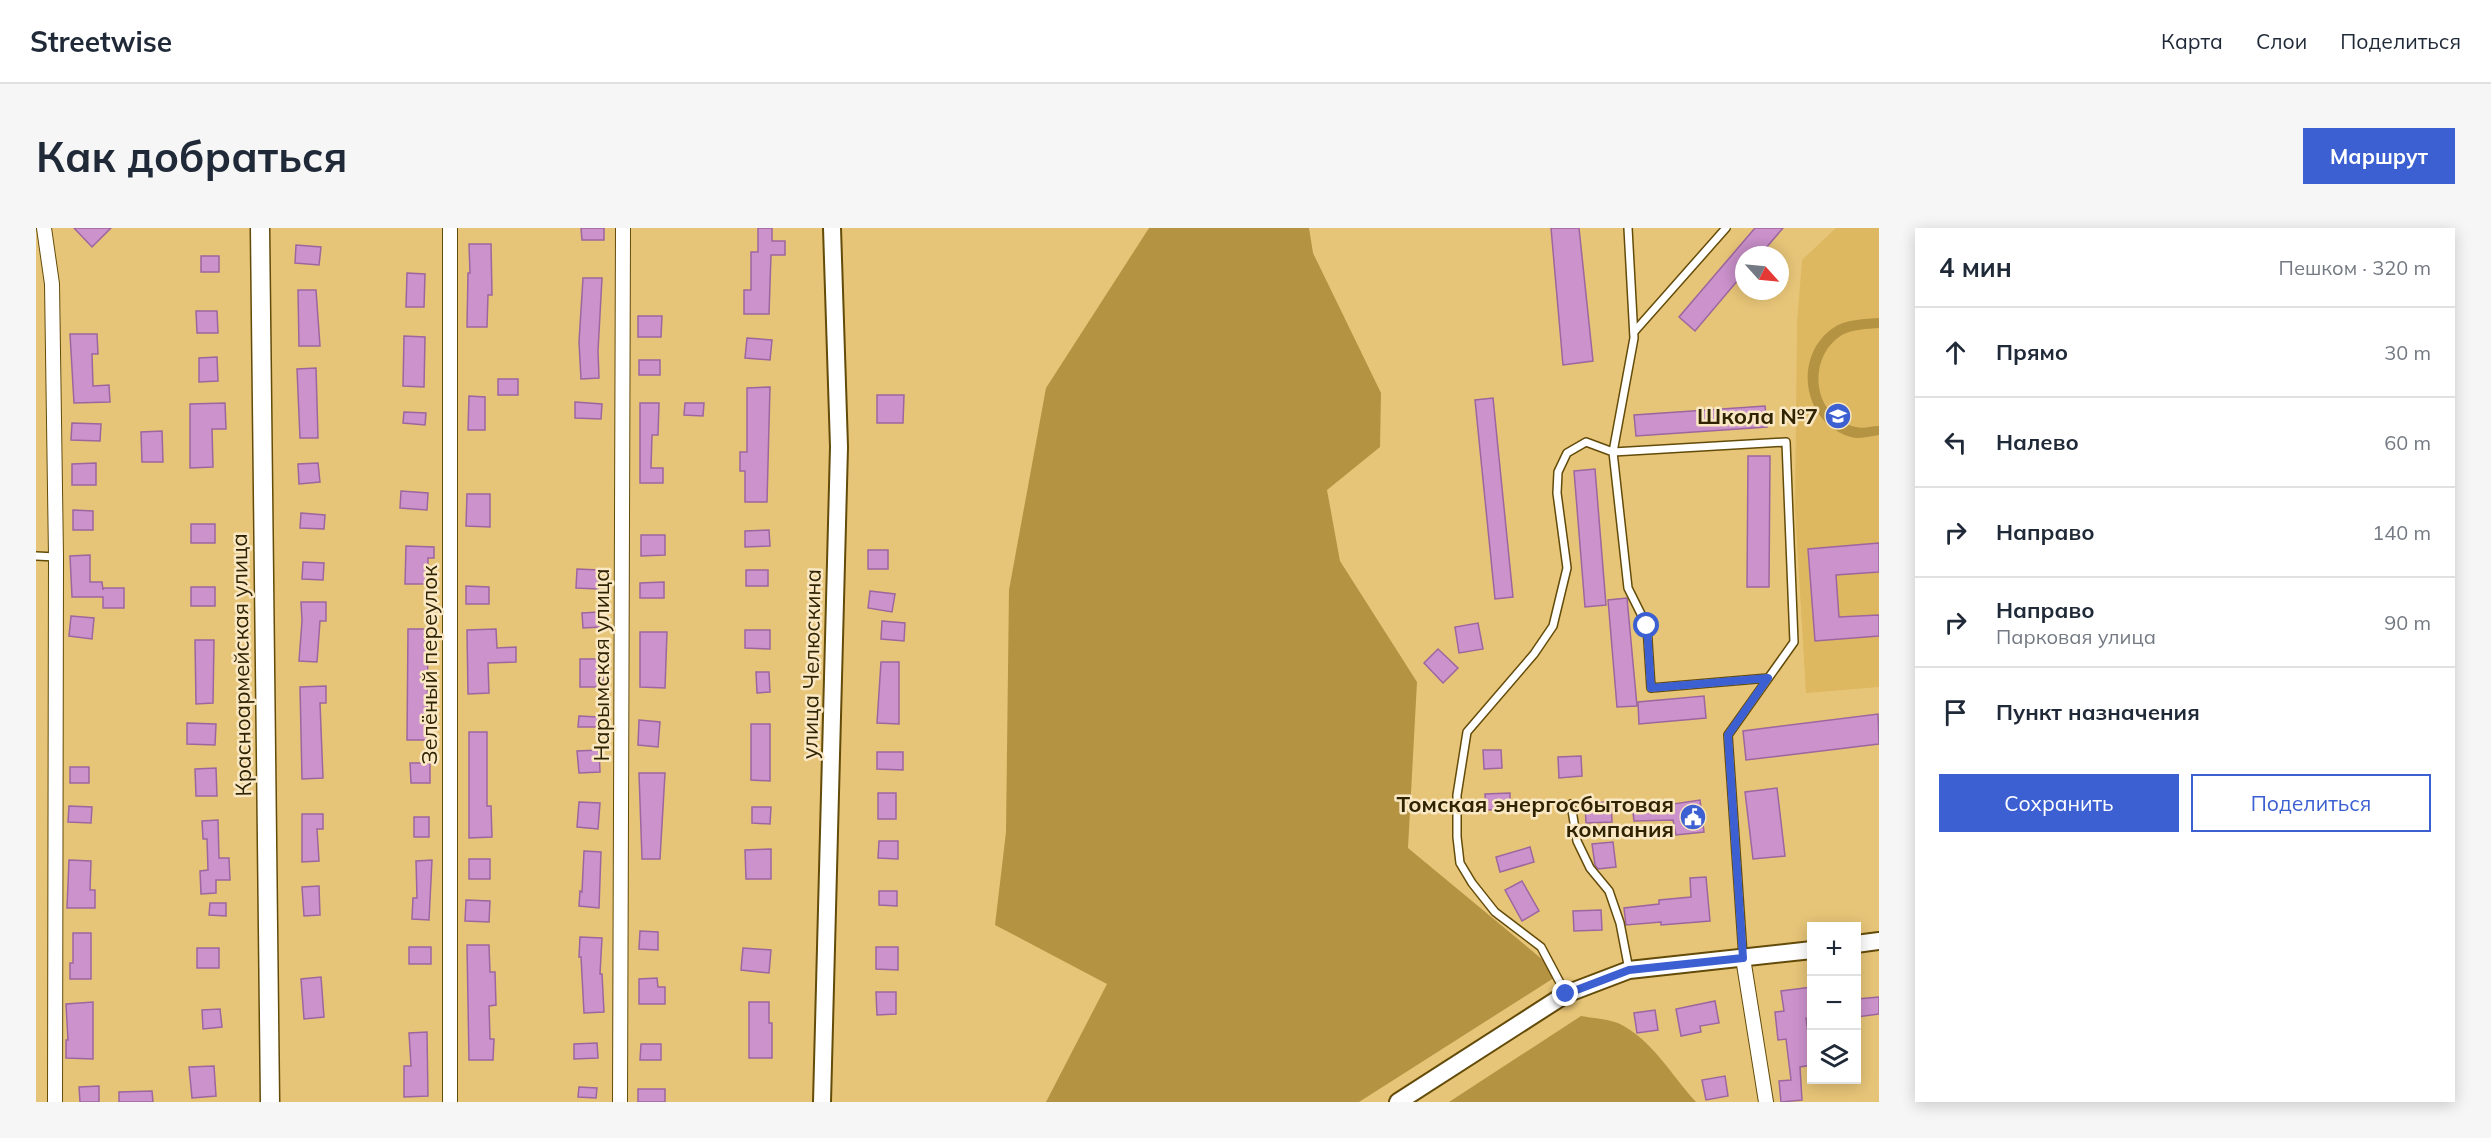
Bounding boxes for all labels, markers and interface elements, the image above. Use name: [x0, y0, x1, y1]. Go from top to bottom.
text: Streetwise: [30, 24, 172, 59]
text: Карта: [2161, 28, 2223, 54]
text: Слои: [2256, 28, 2307, 54]
text: Поделиться: [2340, 28, 2461, 54]
button: Маршрут: [2303, 128, 2455, 184]
text: Как добраться: [36, 130, 348, 183]
north arrow: [1735, 246, 1789, 300]
text: 4 мин: [1939, 251, 2012, 284]
text: Пешком · 320 m: [2279, 255, 2431, 280]
icon: ahead: [1939, 336, 1972, 369]
text: Прямо: [1996, 338, 2068, 366]
text: 30 m: [2384, 340, 2431, 365]
school or university icon: Школа №7: [1823, 401, 1853, 431]
place label: Школа №7: [1697, 402, 1818, 430]
icon: left: [1939, 426, 1972, 459]
text: Налево: [1996, 428, 2079, 456]
text: 60 m: [2384, 430, 2431, 455]
icon: right: [1939, 516, 1972, 549]
text: Направо: [1996, 518, 2094, 546]
text: 140 m: [2372, 520, 2431, 545]
street label: Красноармейская улица: [225, 533, 257, 797]
street label: Зелёный переулок: [415, 565, 443, 765]
street label: Нарымская улица: [587, 568, 615, 762]
street label: улица Челюскина: [795, 569, 827, 759]
text: Направо: [1996, 596, 2094, 624]
icon: right: [1939, 606, 1972, 639]
text: 90 m: [2384, 610, 2431, 635]
route start: [1633, 612, 1659, 638]
text: Парковая улица: [1996, 624, 2156, 649]
icon: arrive: [1939, 696, 1972, 729]
text: Пункт назначения: [1996, 698, 2200, 726]
button: Сохранить: [1939, 774, 2179, 832]
button: Поделиться: [2191, 774, 2431, 832]
place label: Томская энергосбытовая компания: [1396, 790, 1674, 843]
public building icon: Томская энергосбытовая компания: [1678, 802, 1708, 832]
map controls: [1807, 922, 1861, 1084]
button: +: [1807, 922, 1861, 976]
button: −: [1807, 976, 1861, 1030]
route end: [1552, 980, 1578, 1006]
button: layers: [1807, 1030, 1861, 1084]

